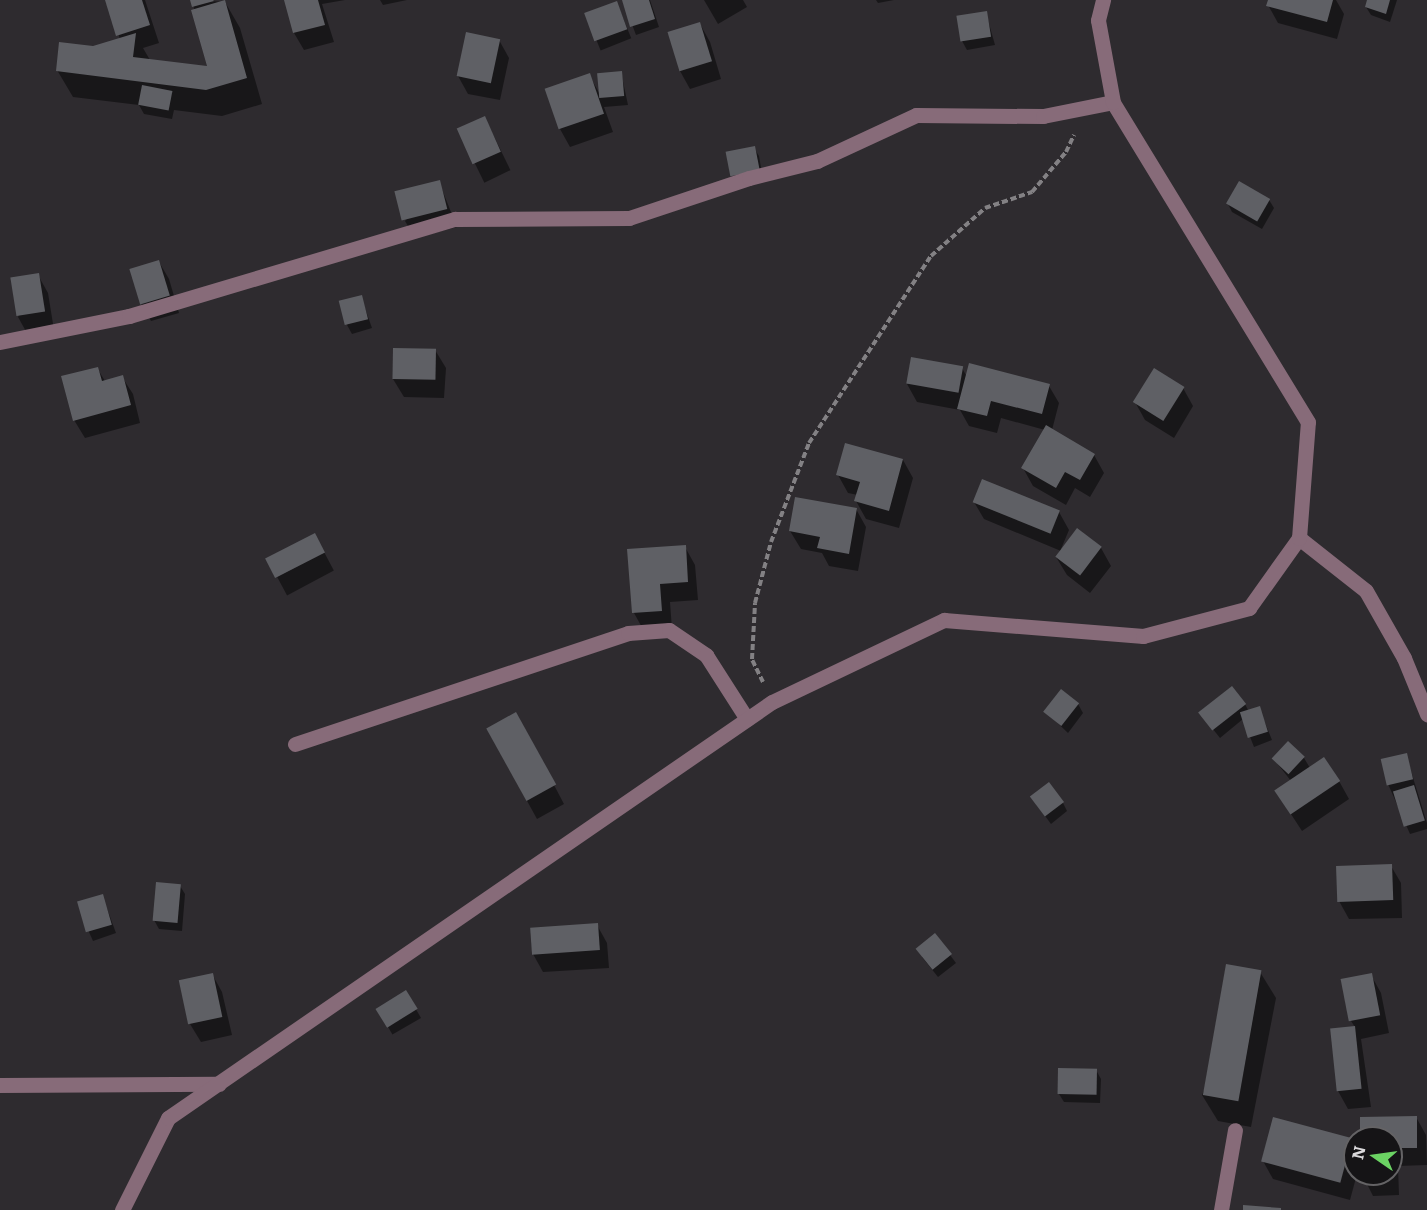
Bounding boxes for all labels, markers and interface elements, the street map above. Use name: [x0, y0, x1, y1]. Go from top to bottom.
north arrow: [1343, 1126, 1403, 1186]
text: N: [1344, 1143, 1371, 1162]

